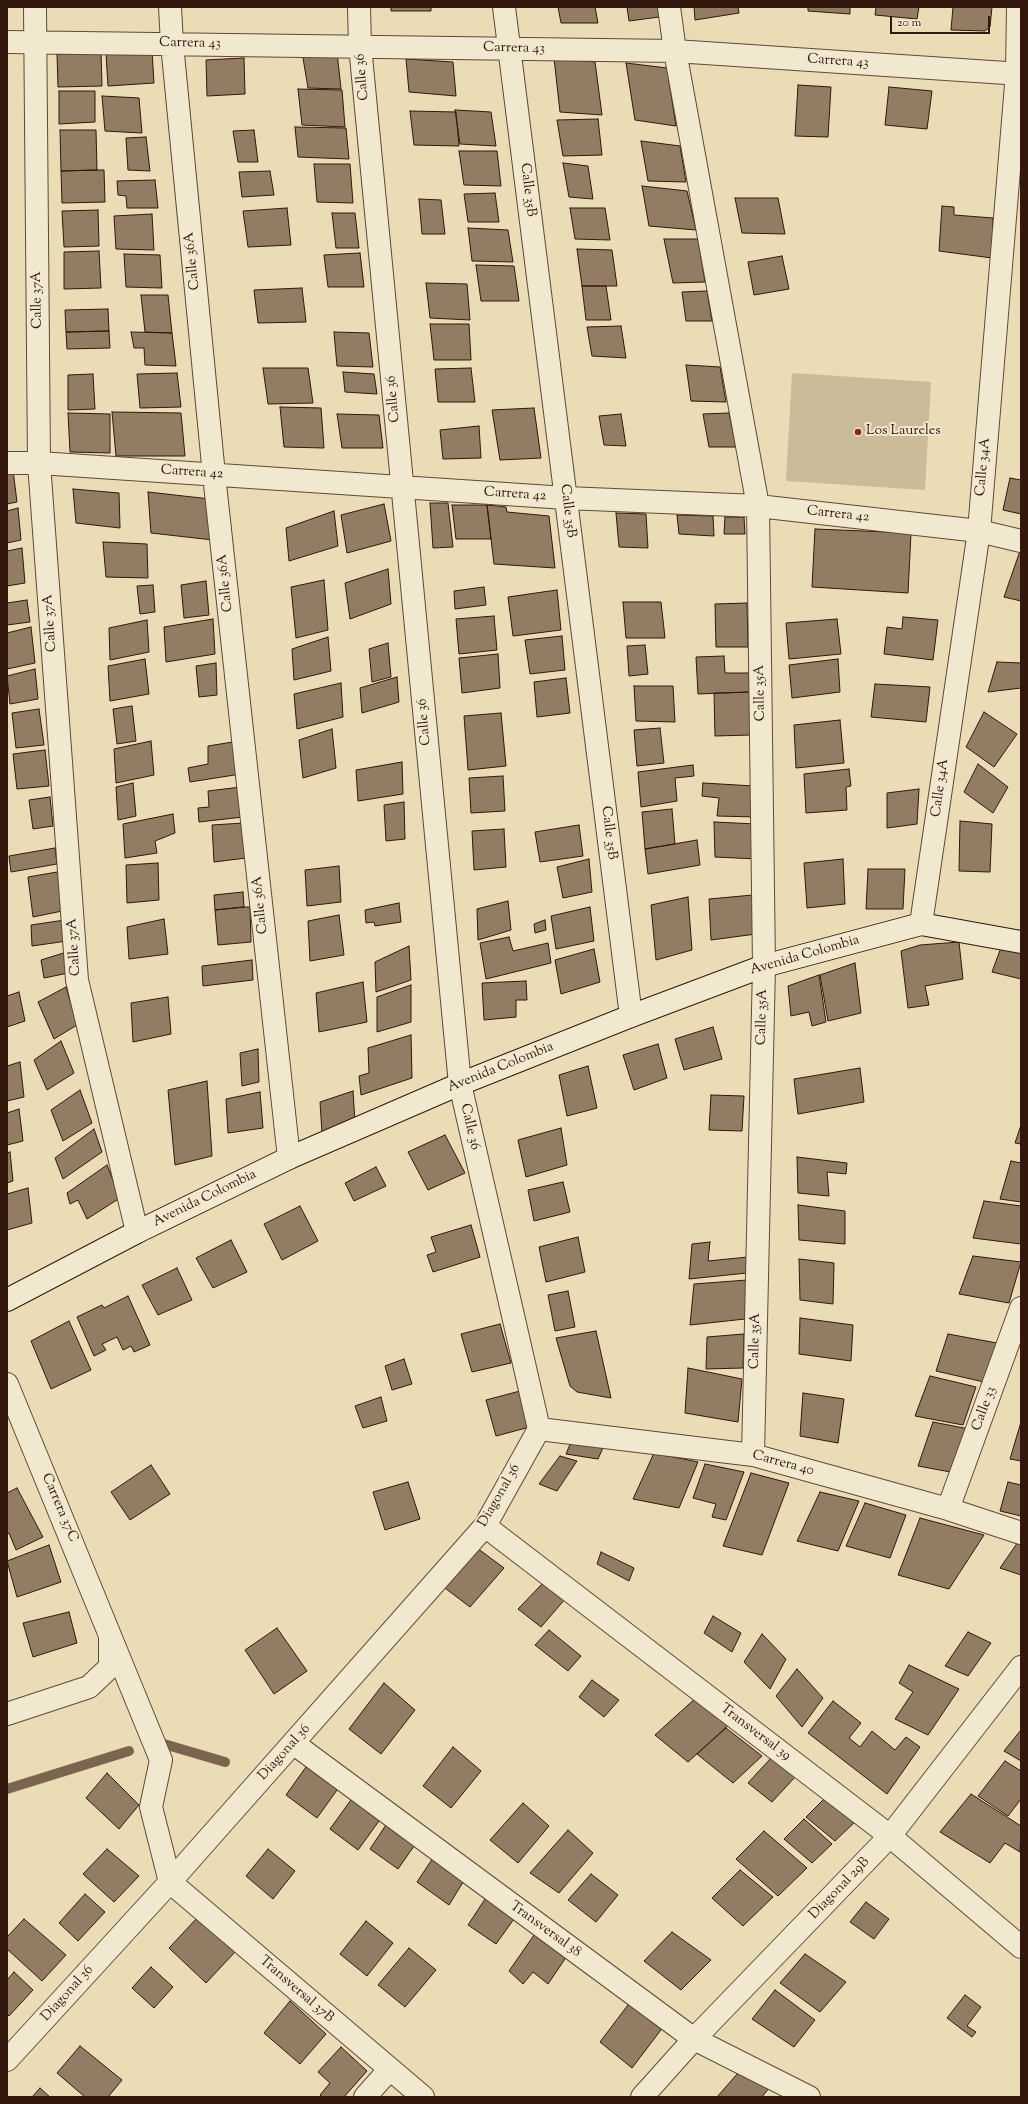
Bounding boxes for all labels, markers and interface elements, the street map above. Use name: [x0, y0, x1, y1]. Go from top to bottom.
scale bar: [892, 8, 992, 34]
text: 20 m: [897, 14, 921, 32]
street label: Carrera 43: [159, 35, 221, 53]
street label: Carrera 43: [483, 40, 545, 58]
street label: Carrera 43: [807, 51, 869, 73]
street label: Calle 36: [353, 53, 373, 101]
street label: Calle 35B: [515, 162, 539, 218]
street label: Calle 36A: [182, 231, 204, 291]
street label: Calle 37A: [29, 271, 47, 329]
street label: Calle 36: [384, 375, 404, 423]
place label: Los Laureles: [866, 424, 941, 440]
marker: Los Laureles: [853, 427, 863, 437]
street label: Calle 34A: [973, 437, 995, 497]
street label: Carrera 42: [160, 462, 224, 484]
street label: Calle 35B: [555, 483, 579, 539]
street label: Carrera 42: [483, 484, 547, 506]
street label: Carrera 42: [806, 503, 870, 527]
street label: Calle 36A: [215, 553, 237, 613]
street label: Calle 37A: [41, 594, 61, 652]
street label: Calle 35A: [752, 665, 770, 721]
street label: Calle 36: [415, 698, 435, 746]
street label: Calle 34A: [929, 758, 953, 818]
street label: Calle 35B: [596, 805, 620, 861]
street label: Calle 36A: [250, 875, 272, 935]
street label: Calle 37A: [65, 918, 85, 976]
street label: Avenida Colombia: [748, 932, 862, 980]
street label: Calle 35A: [754, 989, 772, 1045]
street label: Avenida Colombia: [445, 1039, 557, 1097]
street label: Calle 36: [456, 1102, 482, 1152]
street label: Avenida Colombia: [151, 1167, 259, 1231]
street label: Calle 35A: [747, 1313, 765, 1369]
street label: Calle 33: [969, 1384, 1001, 1434]
street label: Carrera 40: [750, 1448, 816, 1480]
street label: Diagonal 36: [475, 1462, 525, 1530]
street label: Carrera 37C: [37, 1471, 81, 1545]
street label: Transversal 39: [716, 1701, 794, 1765]
street label: Diagonal 36: [255, 1721, 315, 1785]
street label: Diagonal 29B: [806, 1855, 874, 1923]
street label: Transversal 38: [506, 1898, 584, 1962]
street label: Transversal 37B: [255, 1953, 337, 2027]
street label: Diagonal 36: [38, 1962, 98, 2026]

